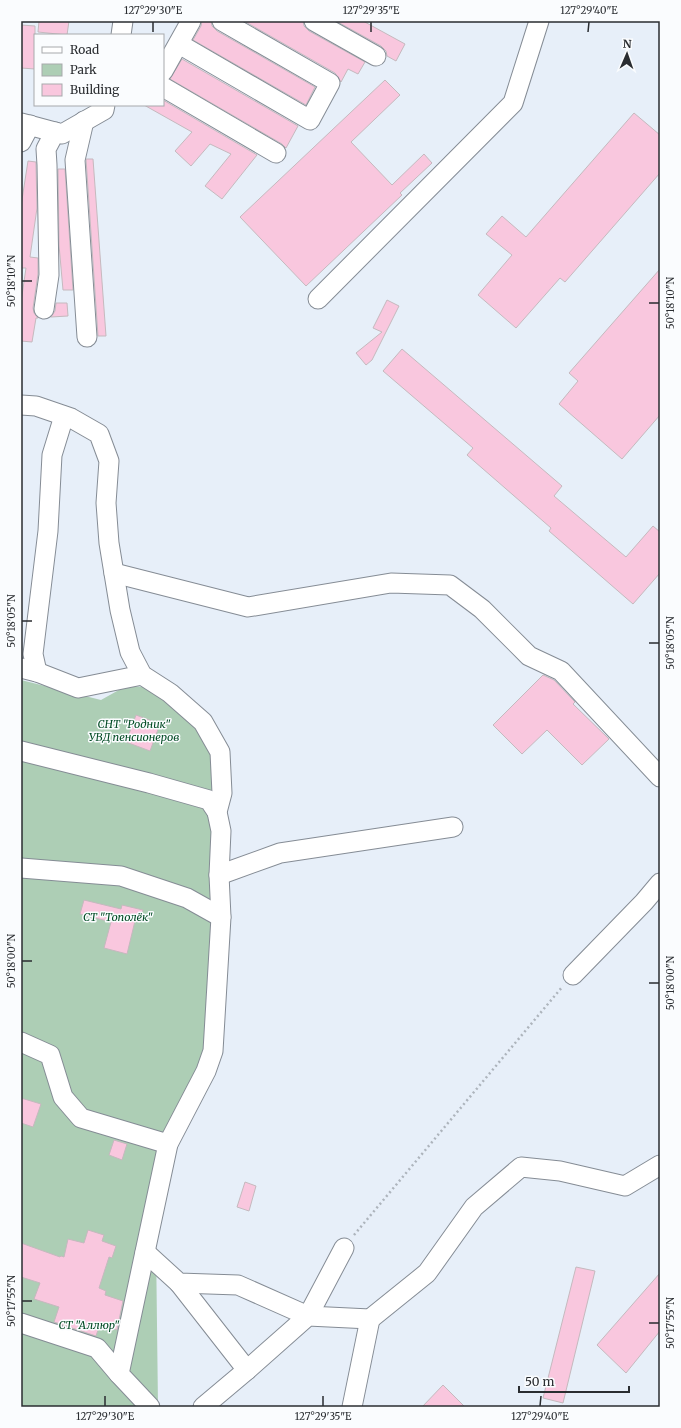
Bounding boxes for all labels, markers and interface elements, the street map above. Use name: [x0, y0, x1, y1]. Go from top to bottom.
text: 127°29'30"E: [124, 4, 183, 17]
text: 127°29'35"E: [343, 4, 400, 17]
text: 127°29'40"E: [560, 4, 618, 17]
legend: [34, 34, 164, 106]
north arrow: [607, 34, 647, 74]
text: N: [623, 37, 632, 51]
text: Road: [70, 42, 99, 57]
text: Park: [70, 62, 97, 77]
text: Building: [70, 82, 120, 97]
text: 50°18'10"N: [5, 255, 18, 307]
text: 50°18'10"N: [664, 277, 677, 329]
text: 50°18'05"N: [5, 594, 18, 648]
text: 50°18'05"N: [664, 616, 677, 670]
park label: СНТ "Родник" УВД пенсионеров: [88, 717, 180, 744]
park label: СТ "Тополёк": [83, 910, 153, 924]
text: 50°18'00"N: [5, 933, 18, 988]
text: 50°18'00"N: [664, 955, 677, 1010]
text: 50°17'55"N: [5, 1275, 18, 1327]
text: 50°17'55"N: [664, 1297, 677, 1349]
park label: СТ "Аллюр": [58, 1318, 120, 1332]
scale bar: [519, 1368, 629, 1394]
text: 50 m: [525, 1374, 554, 1389]
text: 127°29'30"E: [76, 1410, 135, 1423]
text: 127°29'35"E: [295, 1410, 352, 1423]
text: 127°29'40"E: [511, 1410, 569, 1423]

